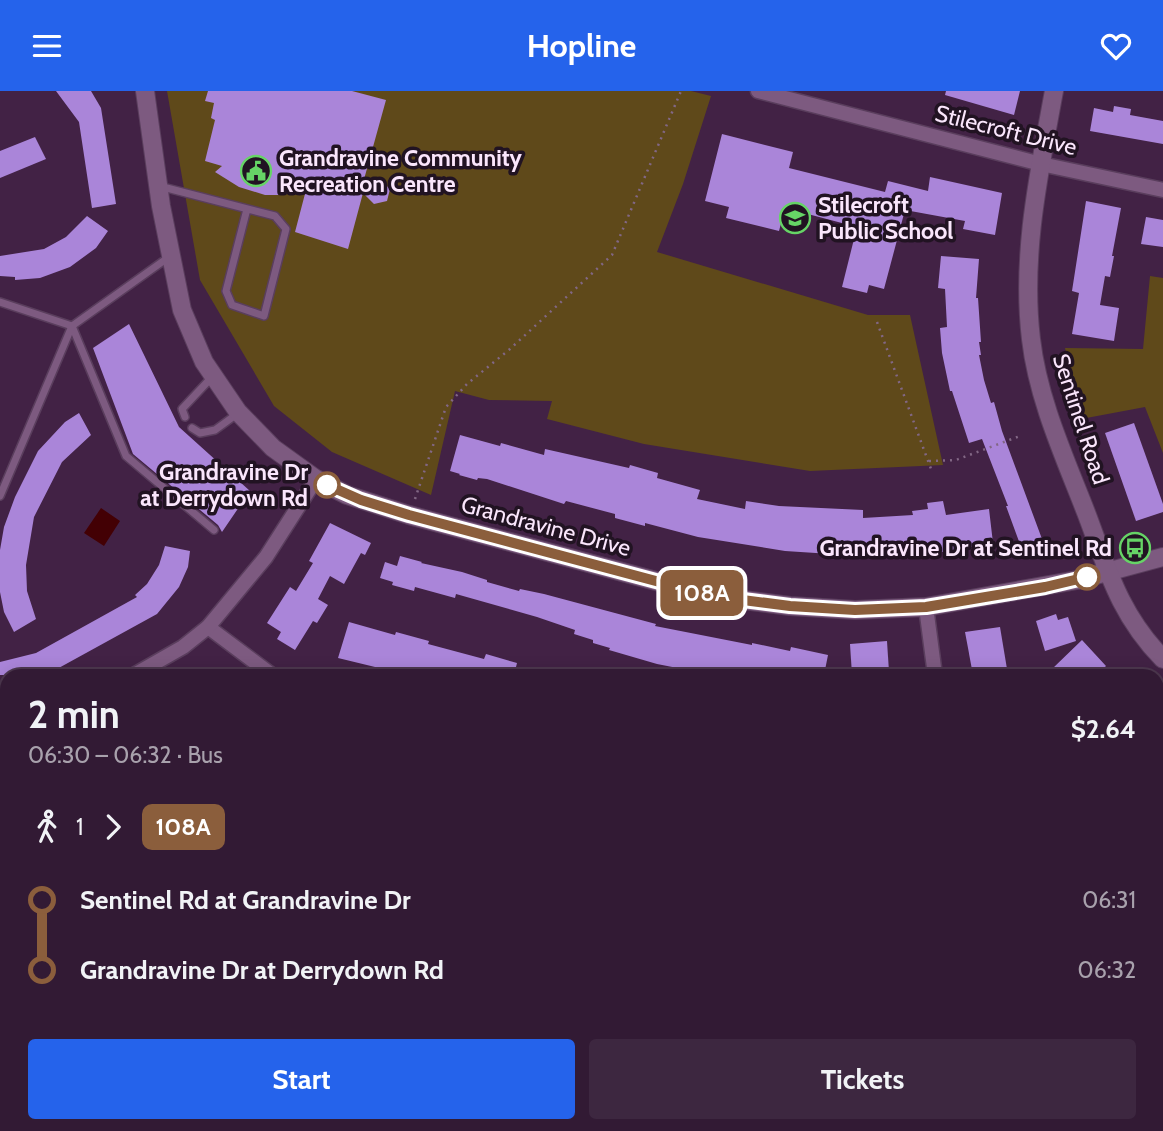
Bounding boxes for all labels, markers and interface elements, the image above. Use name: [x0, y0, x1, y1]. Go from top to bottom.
text: Hopline: [527, 26, 636, 65]
icon: menu: [28, 27, 66, 65]
icon: heart: [1097, 27, 1135, 65]
street label: Stilecroft Drive: [932, 99, 1080, 161]
place label: Grandravine Community Recreation Centre: [279, 144, 523, 198]
public building icon: Grandravine Community Recreation Centre: [239, 154, 273, 188]
place label: Stilecroft Public School: [818, 191, 953, 245]
school or university icon: Stilecroft Public School: [778, 201, 812, 235]
street label: Sentinel Road: [1047, 350, 1115, 488]
place label: Grandravine Dr at Derrydown Rd: [140, 458, 308, 512]
marker: Grandravine Dr at Derrydown Rd: [314, 472, 340, 498]
street label: Grandravine Drive: [458, 490, 634, 562]
bus stop icon: Grandravine Dr at Sentinel Rd: [1118, 531, 1152, 565]
place label: Grandravine Dr at Sentinel Rd: [819, 534, 1112, 562]
unlabelled marker: [1074, 564, 1100, 590]
line badge: 108A: [653, 570, 751, 616]
text: 108A: [674, 578, 730, 607]
text: 2 min: [28, 691, 120, 738]
text: $2.64: [1071, 713, 1136, 745]
text: 06:30 – 06:32 · Bus: [28, 741, 223, 769]
icon: walk: [28, 808, 66, 846]
icon: forward: [94, 808, 132, 846]
text: 108A: [156, 812, 211, 841]
text: 1: [76, 813, 84, 841]
text: Sentinel Rd at Grandravine Dr: [80, 884, 411, 916]
text: 06:31: [1082, 886, 1136, 914]
text: Grandravine Dr at Derrydown Rd: [80, 954, 444, 986]
text: 06:32: [1078, 956, 1136, 984]
button: Start: [28, 1039, 575, 1119]
button: Tickets: [589, 1039, 1136, 1119]

